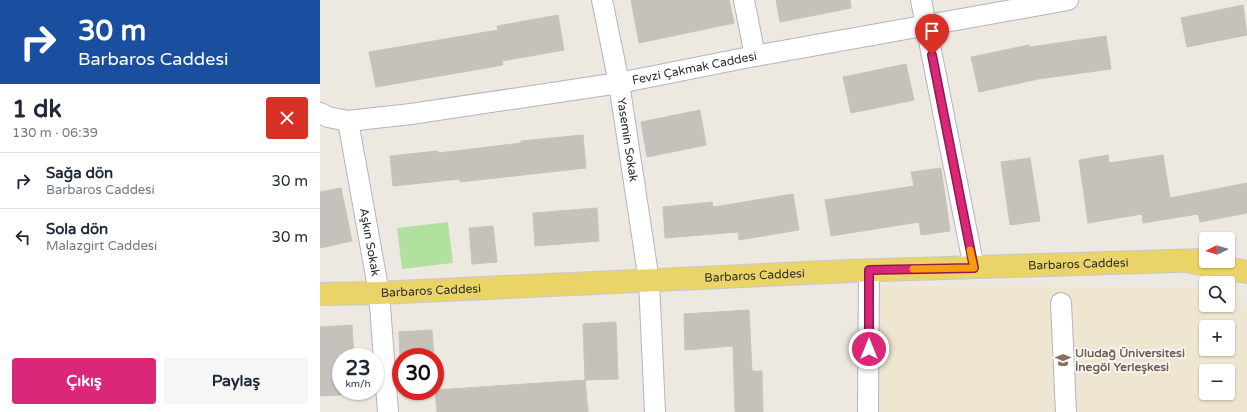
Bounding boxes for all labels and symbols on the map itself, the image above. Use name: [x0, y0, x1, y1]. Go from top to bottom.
pin: [915, 14, 949, 55]
street label: Fevzi Çakmak Caddesi: [631, 49, 758, 87]
street label: Yasemin Sokak: [614, 97, 641, 183]
street label: Aşkın Sokak: [357, 207, 383, 278]
north arrow: [1199, 232, 1235, 268]
street label: Barbaros Caddesi: [1028, 255, 1129, 272]
street label: Barbaros Caddesi: [704, 266, 805, 285]
street label: Barbaros Caddesi: [380, 281, 481, 300]
position arrow: [848, 328, 890, 370]
place label: Uludağ Üniversitesi İnegöl Yerleşkesi: [1075, 346, 1185, 375]
speed limit sign: 30: [392, 348, 444, 400]
school or university icon: Uludağ Üniversitesi İnegöl Yerleşkesi: [1054, 351, 1072, 369]

